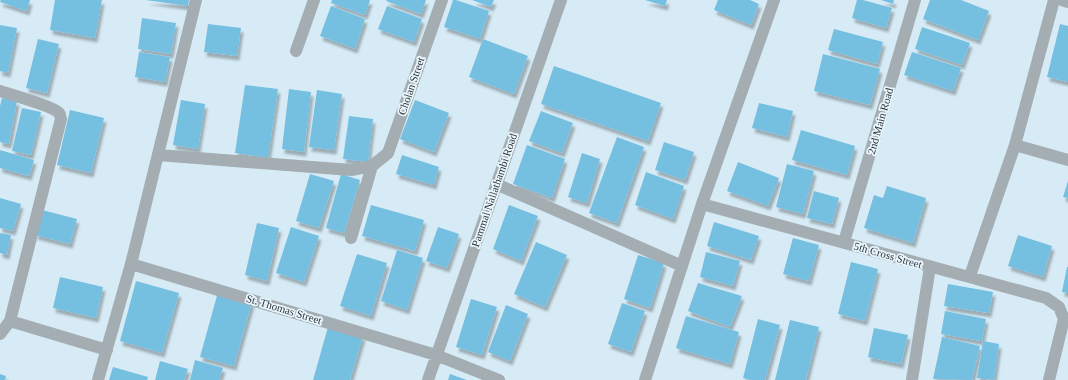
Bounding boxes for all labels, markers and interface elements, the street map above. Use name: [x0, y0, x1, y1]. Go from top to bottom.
street label: Cholan Street: [396, 56, 426, 116]
street label: 2nd Main Road: [865, 86, 895, 156]
street label: Pammal Nallathambi Road: [469, 131, 519, 248]
street label: 5th Cross Street: [853, 240, 923, 270]
street label: St. Thomas Street: [245, 292, 323, 326]

